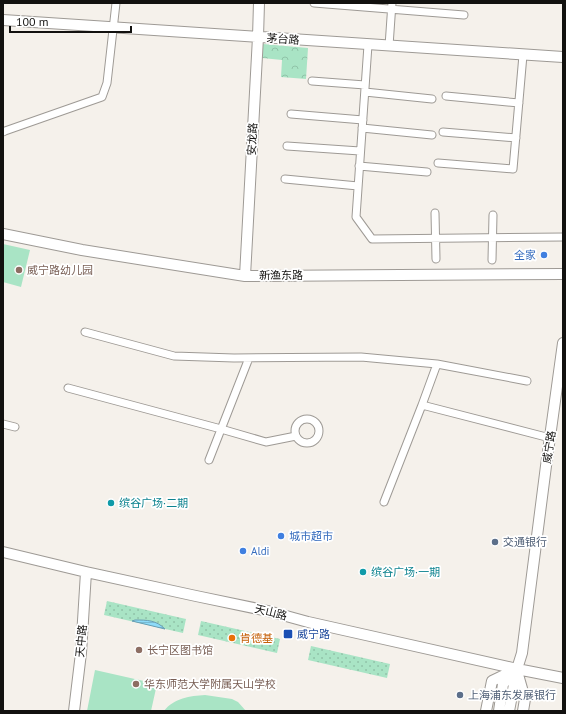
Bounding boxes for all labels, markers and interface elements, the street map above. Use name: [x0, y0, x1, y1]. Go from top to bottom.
scale bar: [10, 8, 131, 34]
text: 100 m: [16, 14, 49, 29]
street label: 茅台路: [266, 31, 300, 47]
street label: 安龙路: [244, 122, 260, 156]
place label: 全家: [514, 248, 536, 262]
marker: 全家: [539, 250, 549, 260]
place label: 威宁路幼儿园: [27, 263, 93, 277]
marker: 威宁路幼儿园: [14, 265, 24, 275]
street label: 新渔东路: [259, 268, 303, 282]
street label: 威宁路: [540, 430, 558, 464]
place label: 缤谷广场·二期: [119, 496, 188, 510]
marker: 缤谷广场·二期: [106, 498, 116, 508]
place label: 城市超市: [289, 529, 333, 543]
marker: 城市超市: [276, 531, 286, 541]
place label: 交通银行: [503, 535, 547, 549]
marker: 交通银行: [490, 537, 500, 547]
place label: Aldi: [251, 544, 270, 558]
marker: Aldi: [238, 546, 248, 556]
place label: 缤谷广场·一期: [371, 565, 440, 579]
marker: 缤谷广场·一期: [358, 567, 368, 577]
street label: 天山路: [253, 601, 289, 623]
street label: 天中路: [73, 624, 89, 658]
place label: 威宁路: [297, 627, 330, 641]
marker: 威宁路: [282, 628, 294, 640]
place label: 肯德基: [240, 631, 273, 645]
marker: 肯德基: [227, 633, 237, 643]
place label: 长宁区图书馆: [147, 643, 213, 657]
marker: 长宁区图书馆: [134, 645, 144, 655]
place label: 华东师范大学附属天山学校: [144, 677, 276, 691]
marker: 华东师范大学附属天山学校: [131, 679, 141, 689]
place label: 上海浦东发展银行: [468, 688, 556, 702]
marker: 上海浦东发展银行: [455, 690, 465, 700]

